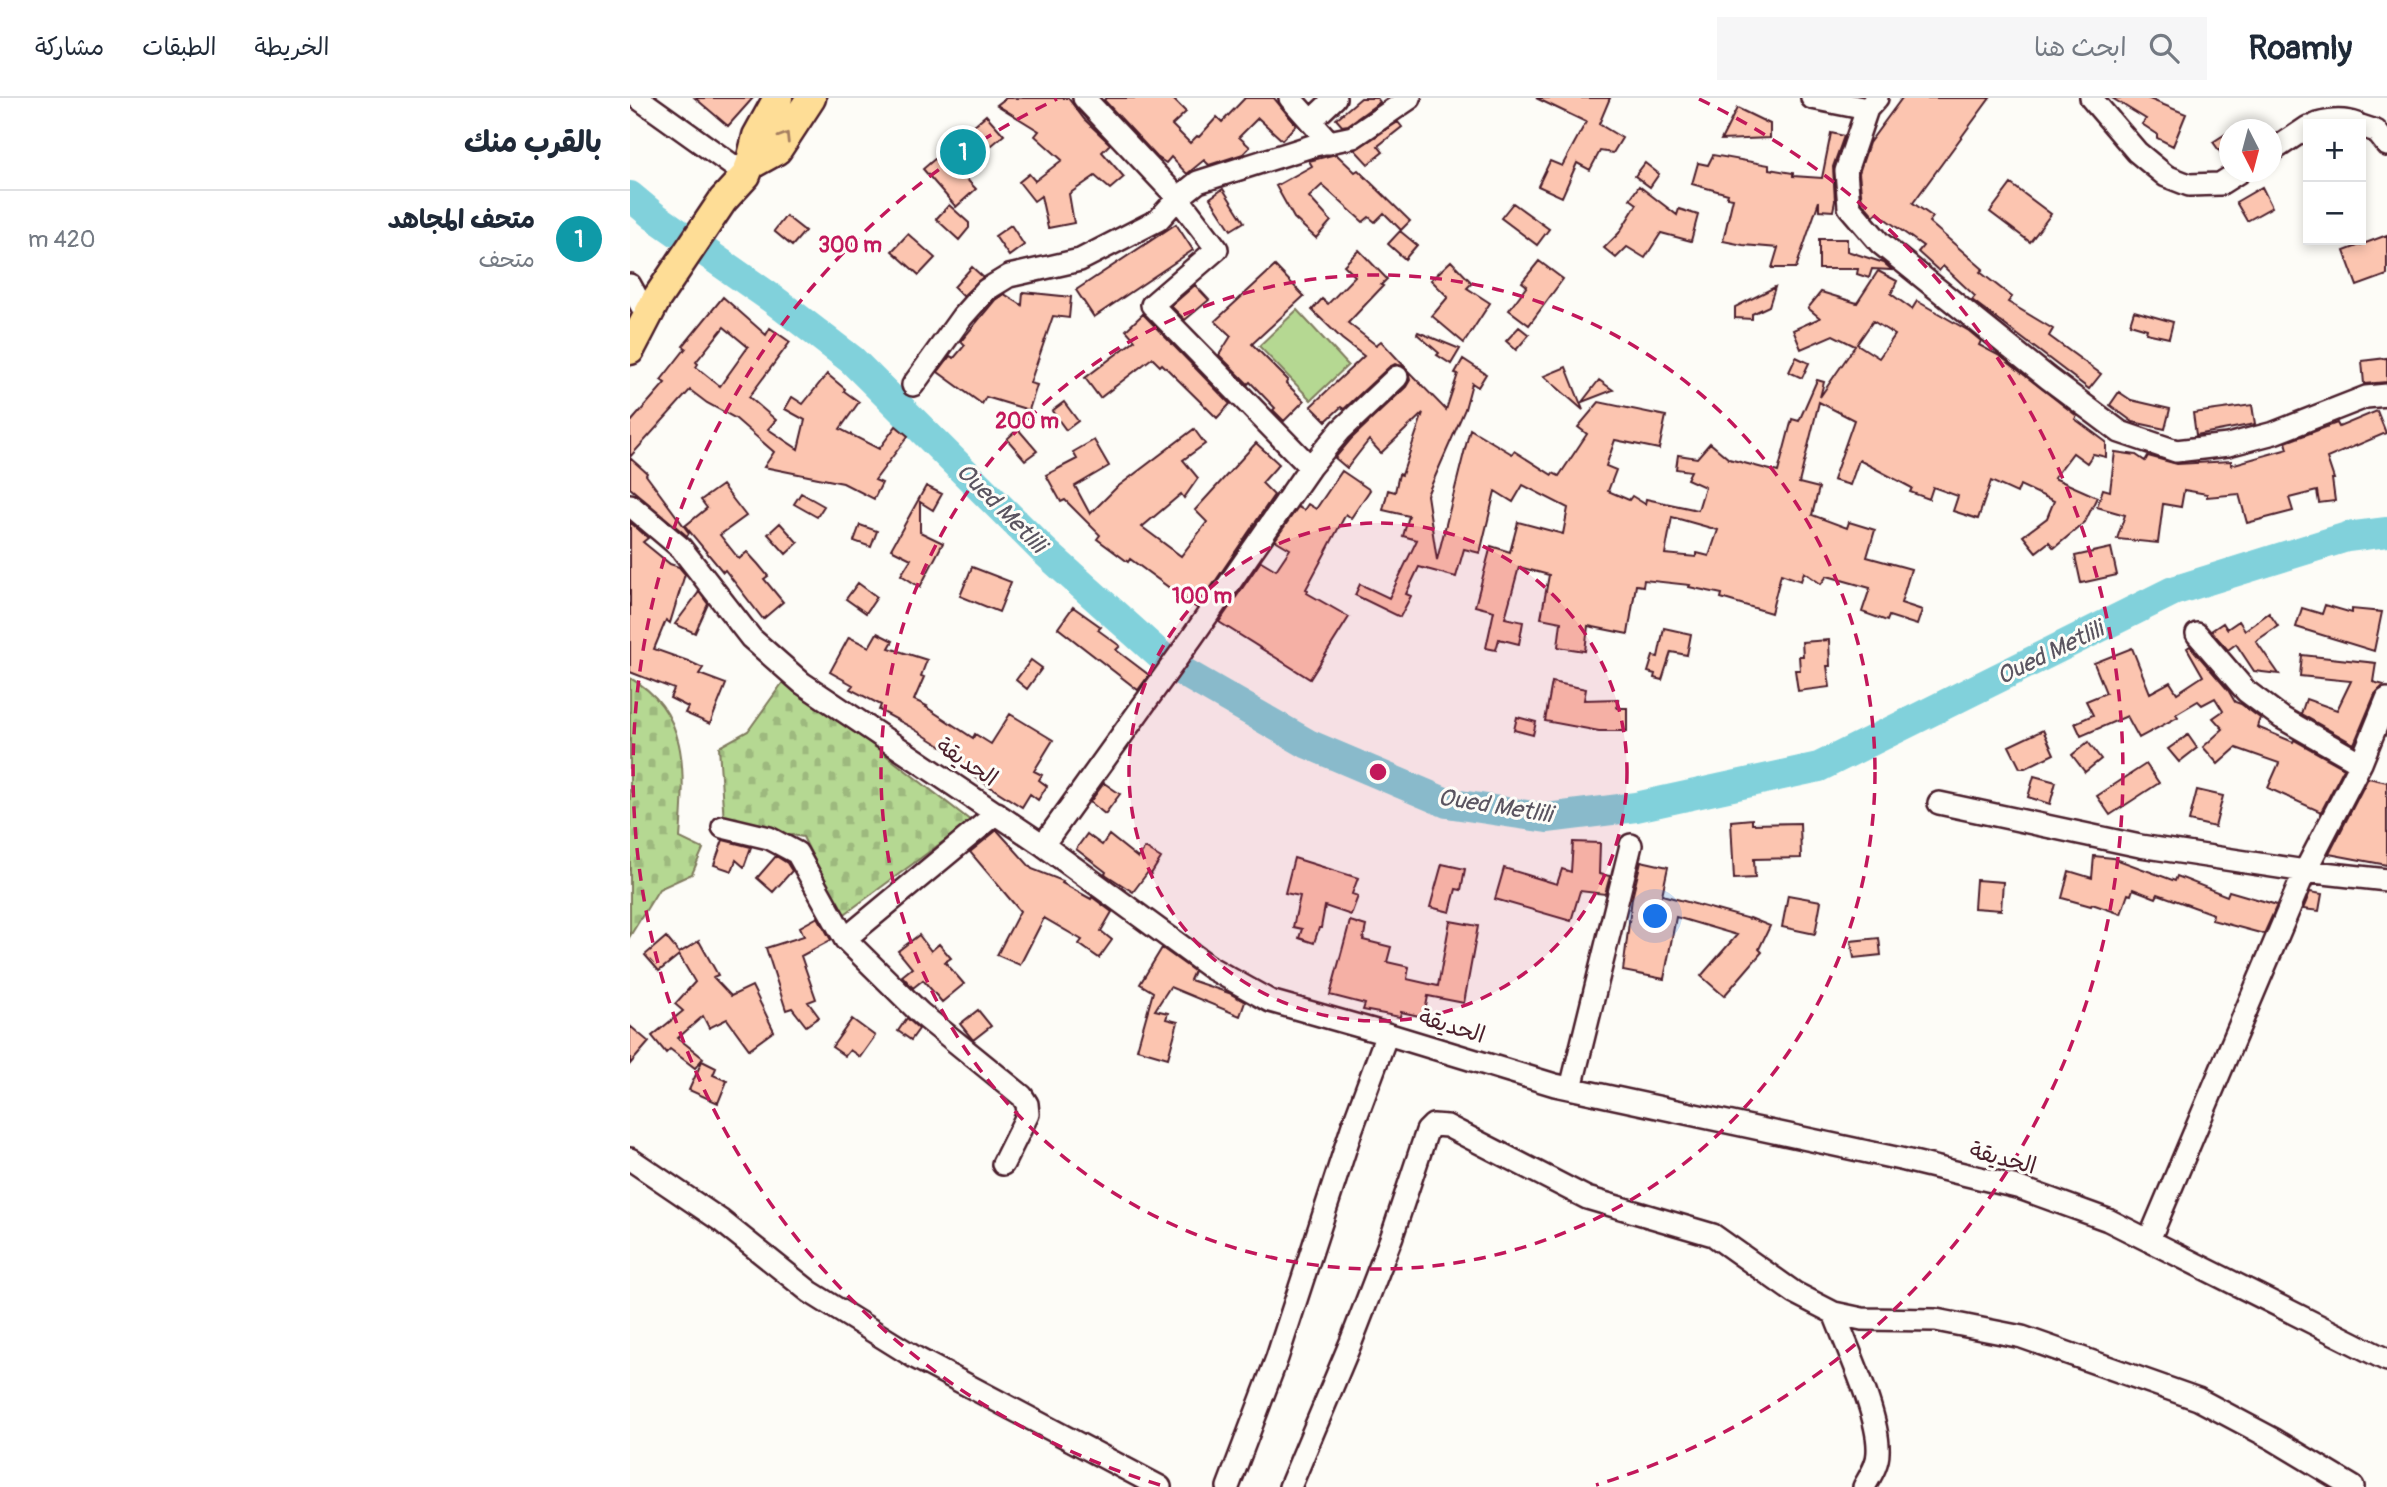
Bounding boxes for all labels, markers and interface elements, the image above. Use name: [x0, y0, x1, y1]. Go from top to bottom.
search box: [1717, 17, 2207, 80]
text: Roamly: [2249, 28, 2352, 69]
icon: search: [2145, 29, 2183, 67]
text: ابحث هنا: [2034, 32, 2127, 64]
text: مشاركة: [35, 33, 104, 62]
text: الطبقات: [142, 33, 217, 62]
text: الخريطة: [255, 33, 329, 62]
north arrow: [2219, 119, 2282, 182]
map controls: [2303, 119, 2366, 245]
button: +: [2303, 119, 2366, 182]
text: بالقرب منك: [464, 124, 602, 161]
pin: 1: [940, 126, 986, 178]
one-way arrow: [777, 131, 790, 144]
button: −: [2303, 182, 2366, 245]
text: متحف المجاهد: [387, 204, 535, 236]
text: 420 m: [28, 225, 95, 254]
text: 1: [575, 225, 584, 254]
text: 300 m: [818, 232, 882, 259]
text: متحف: [479, 245, 535, 274]
text: 200 m: [995, 408, 1059, 435]
water label: Oued Metlili: [950, 457, 1054, 561]
text: 100 m: [1172, 583, 1232, 610]
water label: Oued Metlili: [1992, 613, 2111, 691]
street label: الحديقة: [931, 731, 1003, 793]
centre of rings: [1366, 760, 1390, 784]
water label: Oued Metlili: [1436, 783, 1558, 830]
your location: [1638, 899, 1672, 933]
street label: الحديقة: [1415, 1002, 1489, 1050]
street label: الحديقة: [1967, 1135, 2039, 1181]

